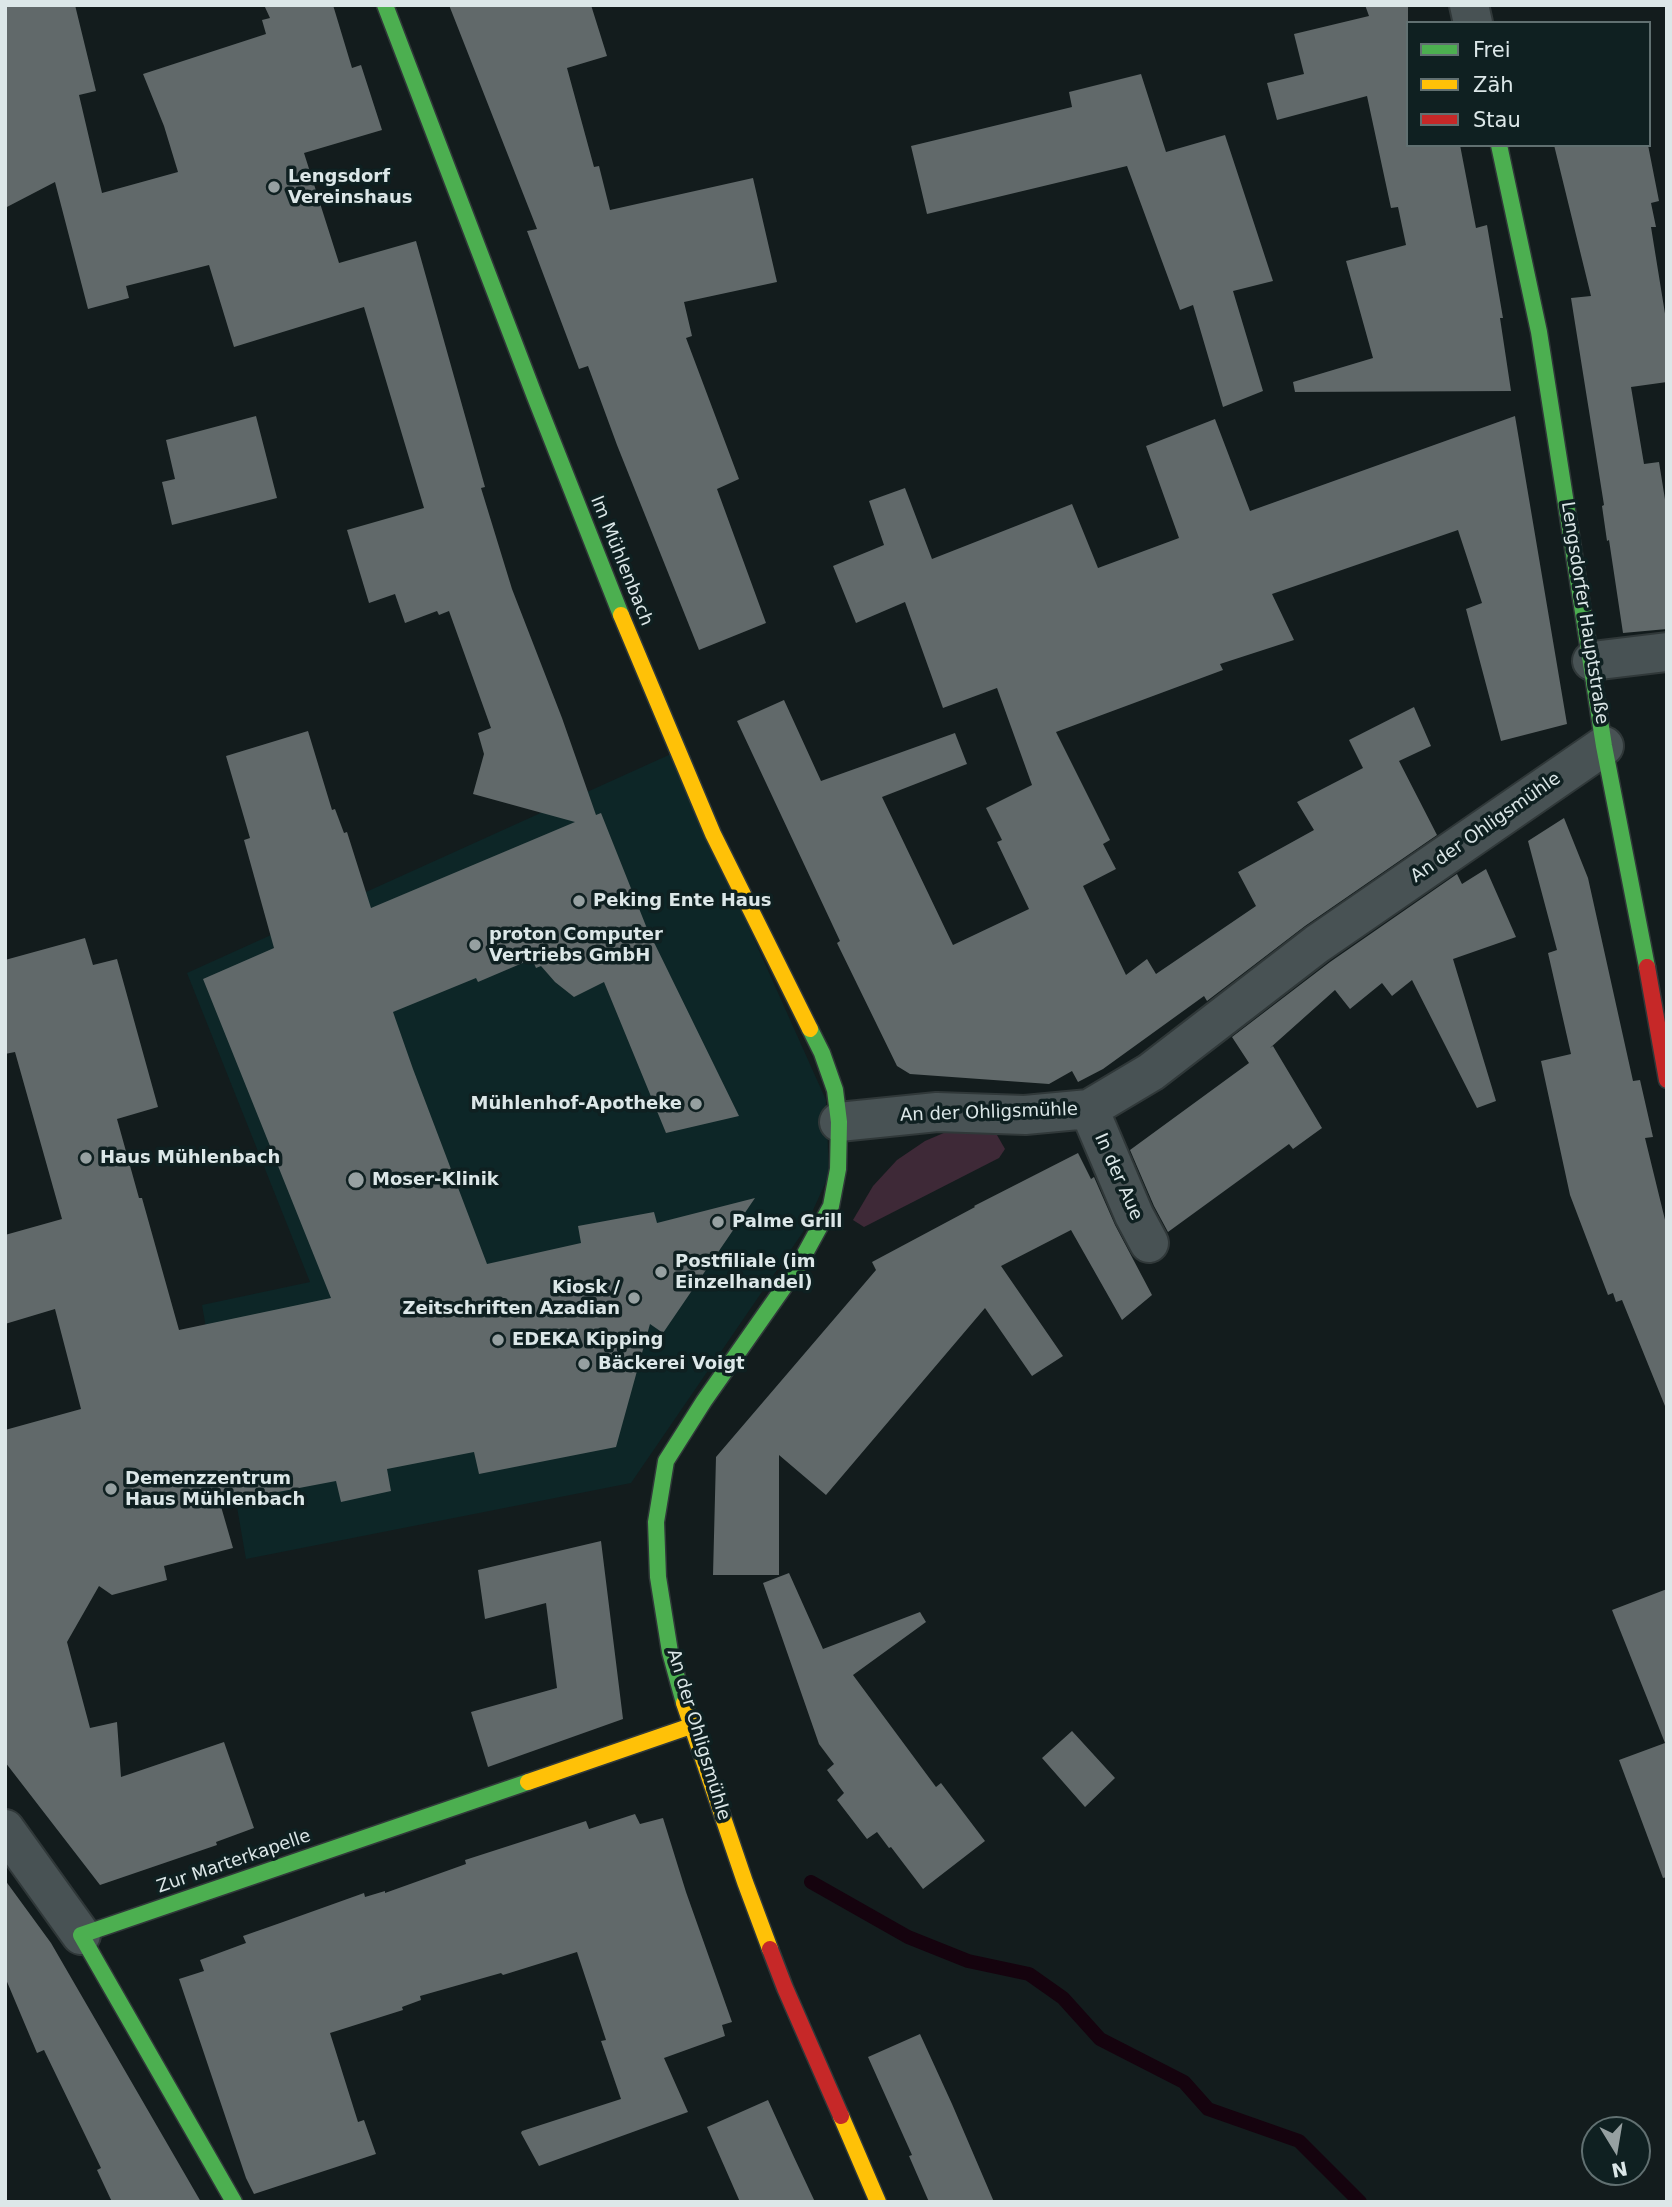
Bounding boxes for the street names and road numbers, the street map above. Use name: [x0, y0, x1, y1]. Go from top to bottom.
street label: Im Mühlenbach: [585, 493, 657, 629]
street label: Lengsdorfer Hauptstraße: [1556, 500, 1612, 726]
street label: An der Ohligsmühle: [1407, 768, 1565, 888]
street label: An der Ohligsmühle: [900, 1099, 1078, 1127]
street label: In der Aue: [1089, 1130, 1147, 1224]
street label: An der Ohligsmühle: [662, 1647, 734, 1823]
street label: Zur Marterkapelle: [154, 1826, 314, 1898]

